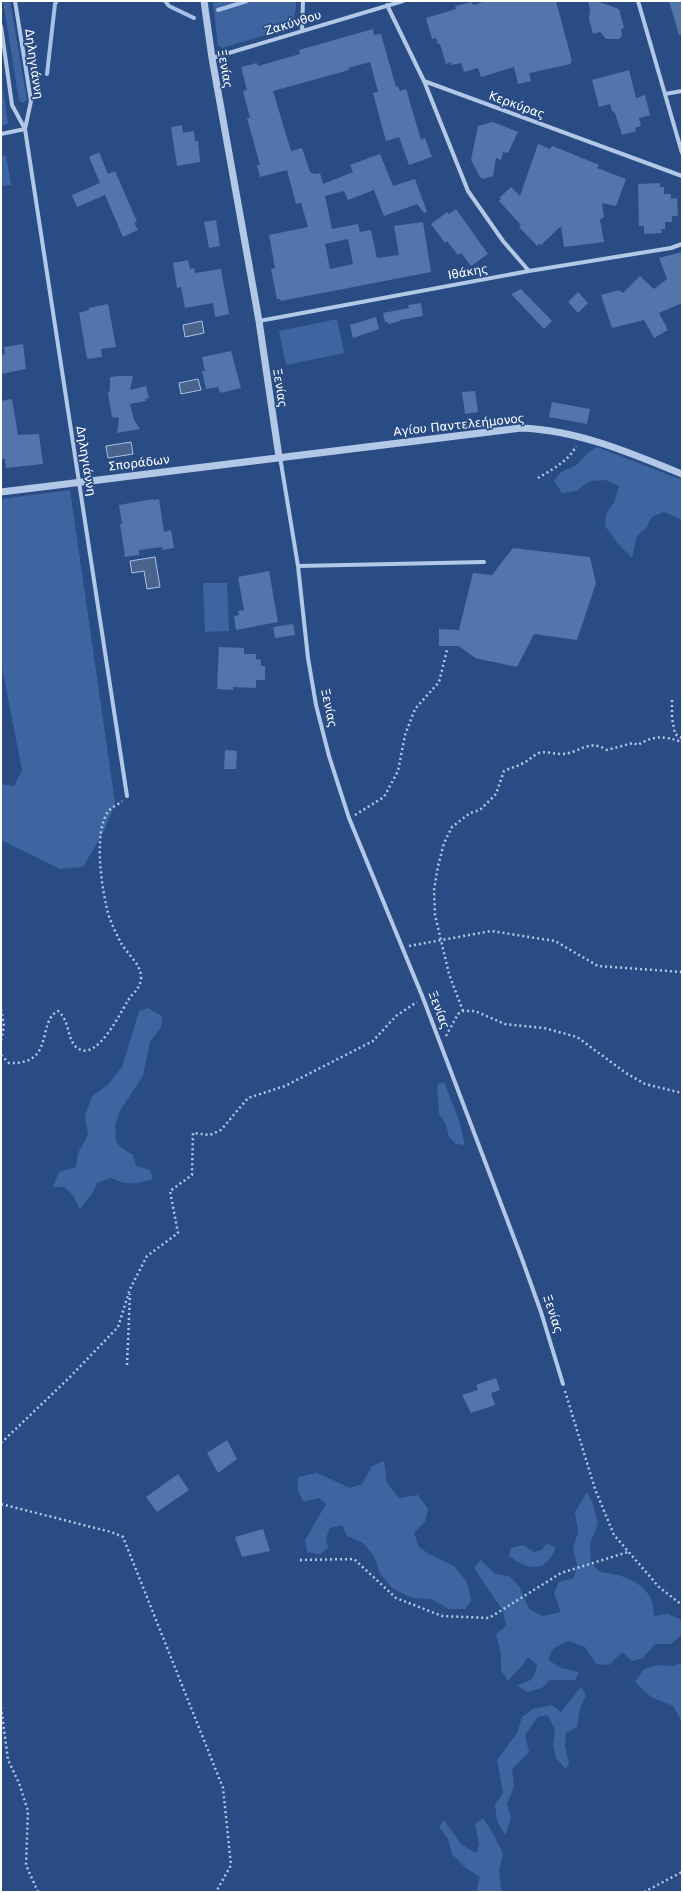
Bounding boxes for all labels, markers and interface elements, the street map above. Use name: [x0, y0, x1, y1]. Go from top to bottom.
street label: Ζακύνθου: [263, 8, 323, 38]
street label: Δηληγιάννη: [22, 28, 46, 100]
street label: Ξενίας: [215, 48, 235, 90]
street label: Κερκύρας: [487, 88, 547, 122]
street label: Ιθάκης: [447, 262, 489, 282]
street label: Ξενίας: [270, 367, 290, 409]
street label: Αγίου Παντελεήμονος: [393, 411, 525, 439]
street label: Δηληγιάννη: [74, 425, 98, 497]
street label: Σποράδων: [107, 452, 171, 474]
street label: Ξενίας: [318, 687, 340, 729]
street label: Ξενίας: [425, 989, 453, 1031]
street label: Ξενίας: [540, 1293, 566, 1335]

